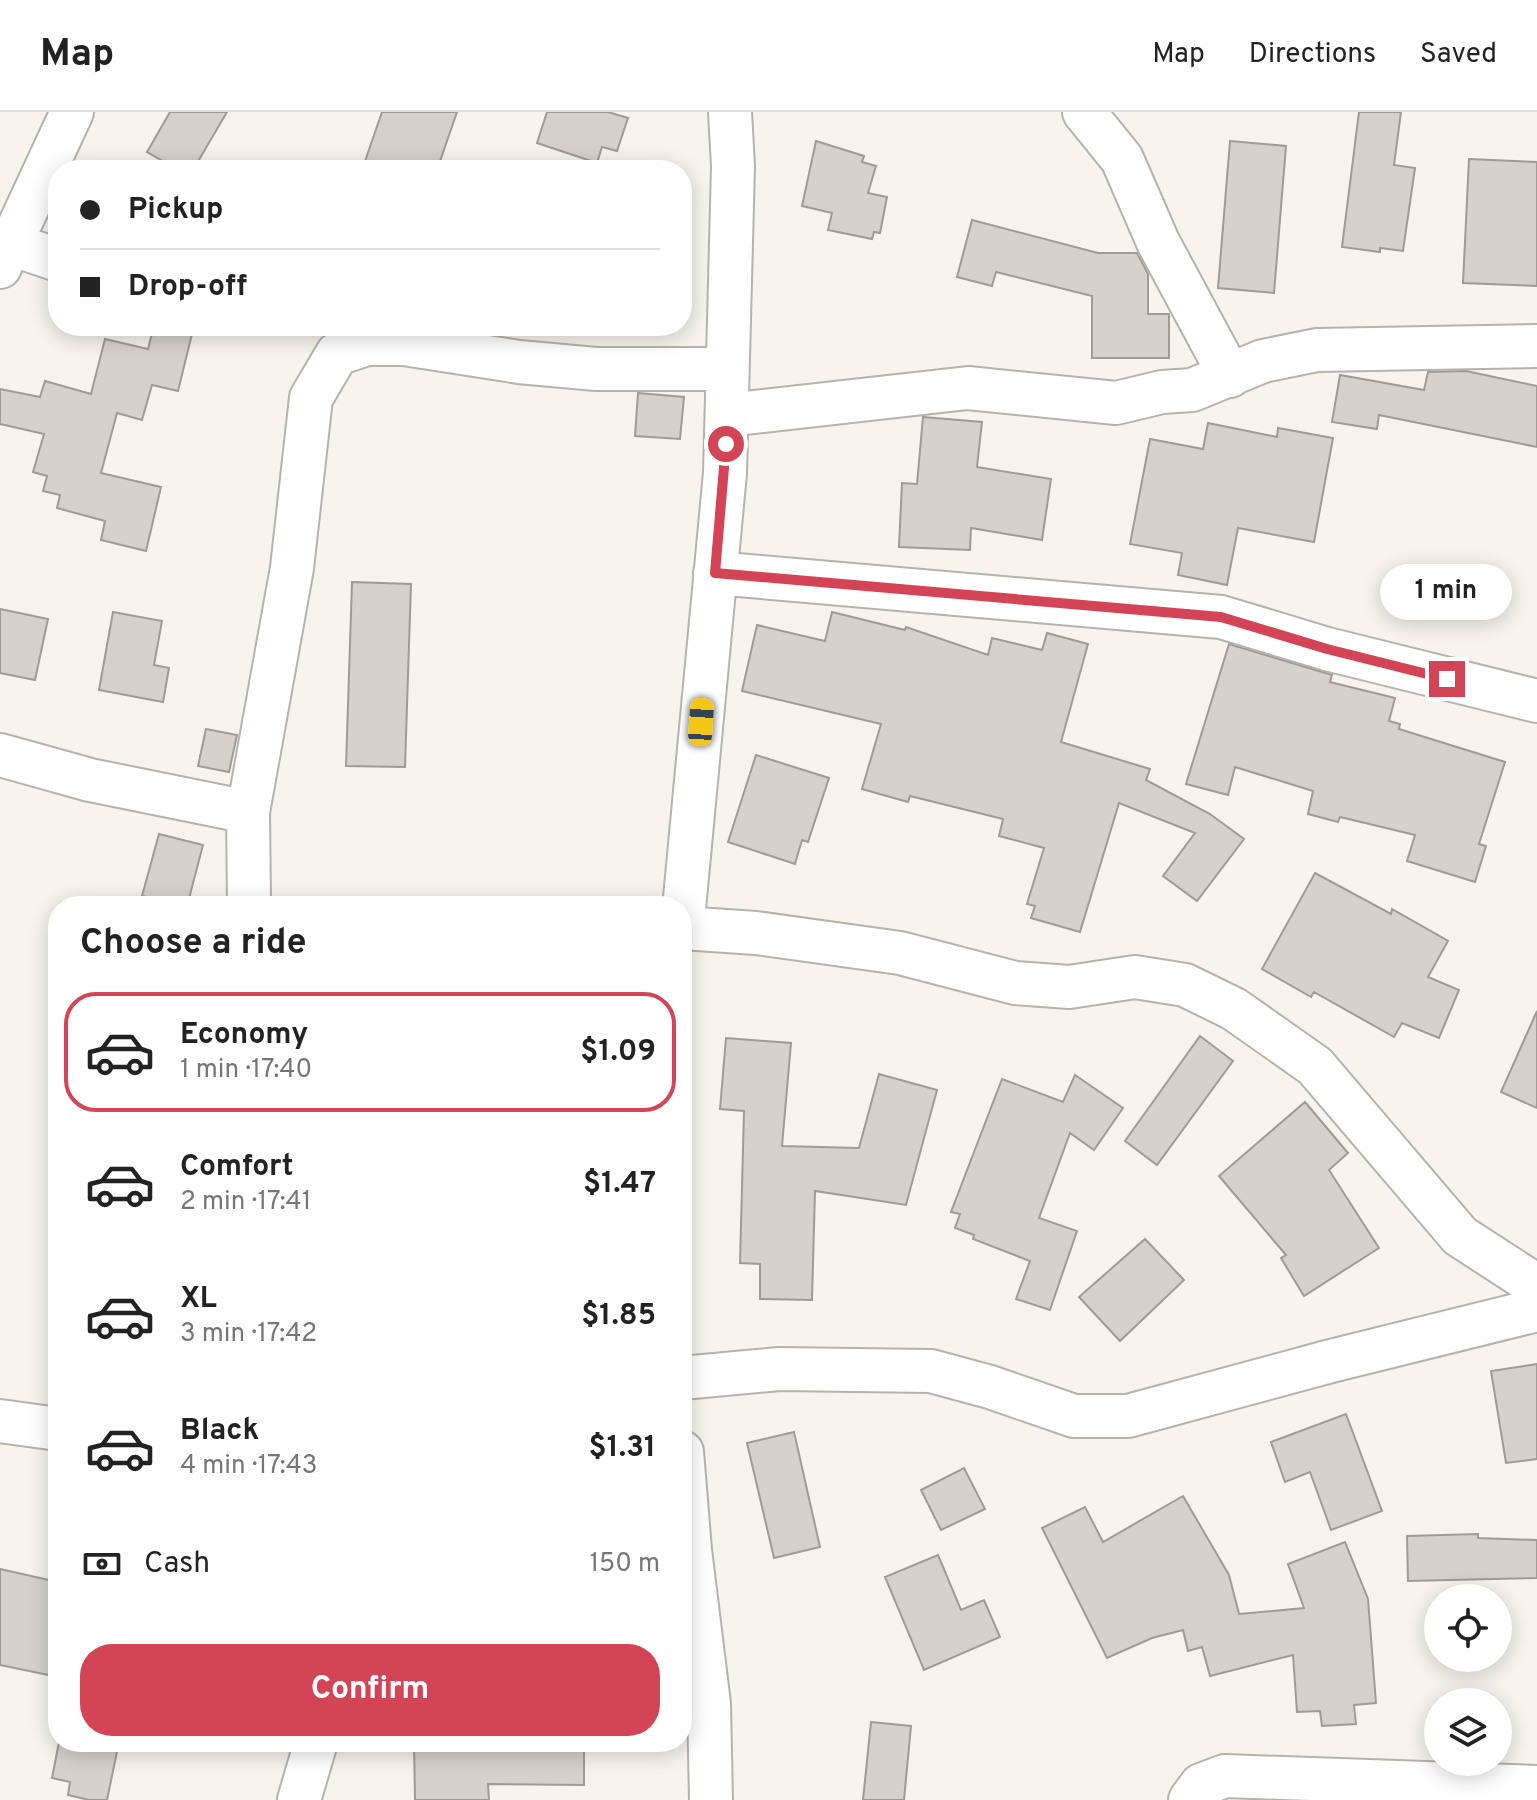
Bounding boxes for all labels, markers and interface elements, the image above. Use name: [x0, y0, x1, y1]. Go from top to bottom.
text: Map: [40, 31, 114, 80]
text: Map: [1152, 37, 1205, 73]
text: Directions: [1249, 37, 1376, 73]
text: Saved: [1420, 37, 1497, 73]
text: Pickup: [128, 192, 223, 229]
text: Drop-off: [128, 269, 247, 306]
route start: [708, 426, 744, 462]
callout: 1 min: [1381, 563, 1513, 619]
text: 1 min: [1415, 575, 1477, 608]
route end: [1429, 661, 1465, 697]
car: [687, 697, 715, 747]
text: Choose a ride: [80, 921, 306, 967]
icon: car: [84, 1016, 156, 1088]
text: Economy: [180, 1017, 308, 1054]
text: $1.09: [580, 1034, 656, 1071]
text: 1 min · 17:40: [180, 1054, 312, 1087]
icon: car: [84, 1148, 156, 1220]
text: Comfort: [180, 1149, 293, 1186]
text: $1.47: [583, 1166, 656, 1203]
text: 2 min · 17:41: [180, 1186, 311, 1219]
icon: car: [84, 1280, 156, 1352]
text: XL: [180, 1281, 217, 1318]
text: $1.85: [581, 1298, 656, 1335]
text: 3 min · 17:42: [180, 1318, 317, 1351]
icon: car: [84, 1412, 156, 1484]
text: Black: [180, 1413, 259, 1450]
text: $1.31: [589, 1430, 656, 1467]
text: 4 min · 17:43: [180, 1450, 318, 1483]
icon: cash: [80, 1542, 124, 1586]
text: Cash: [144, 1546, 210, 1583]
text: 150 m: [589, 1548, 660, 1581]
map controls: [1424, 1584, 1512, 1776]
button: locate: [1424, 1584, 1512, 1672]
button: Confirm: [80, 1644, 660, 1736]
button: layers: [1424, 1688, 1512, 1776]

